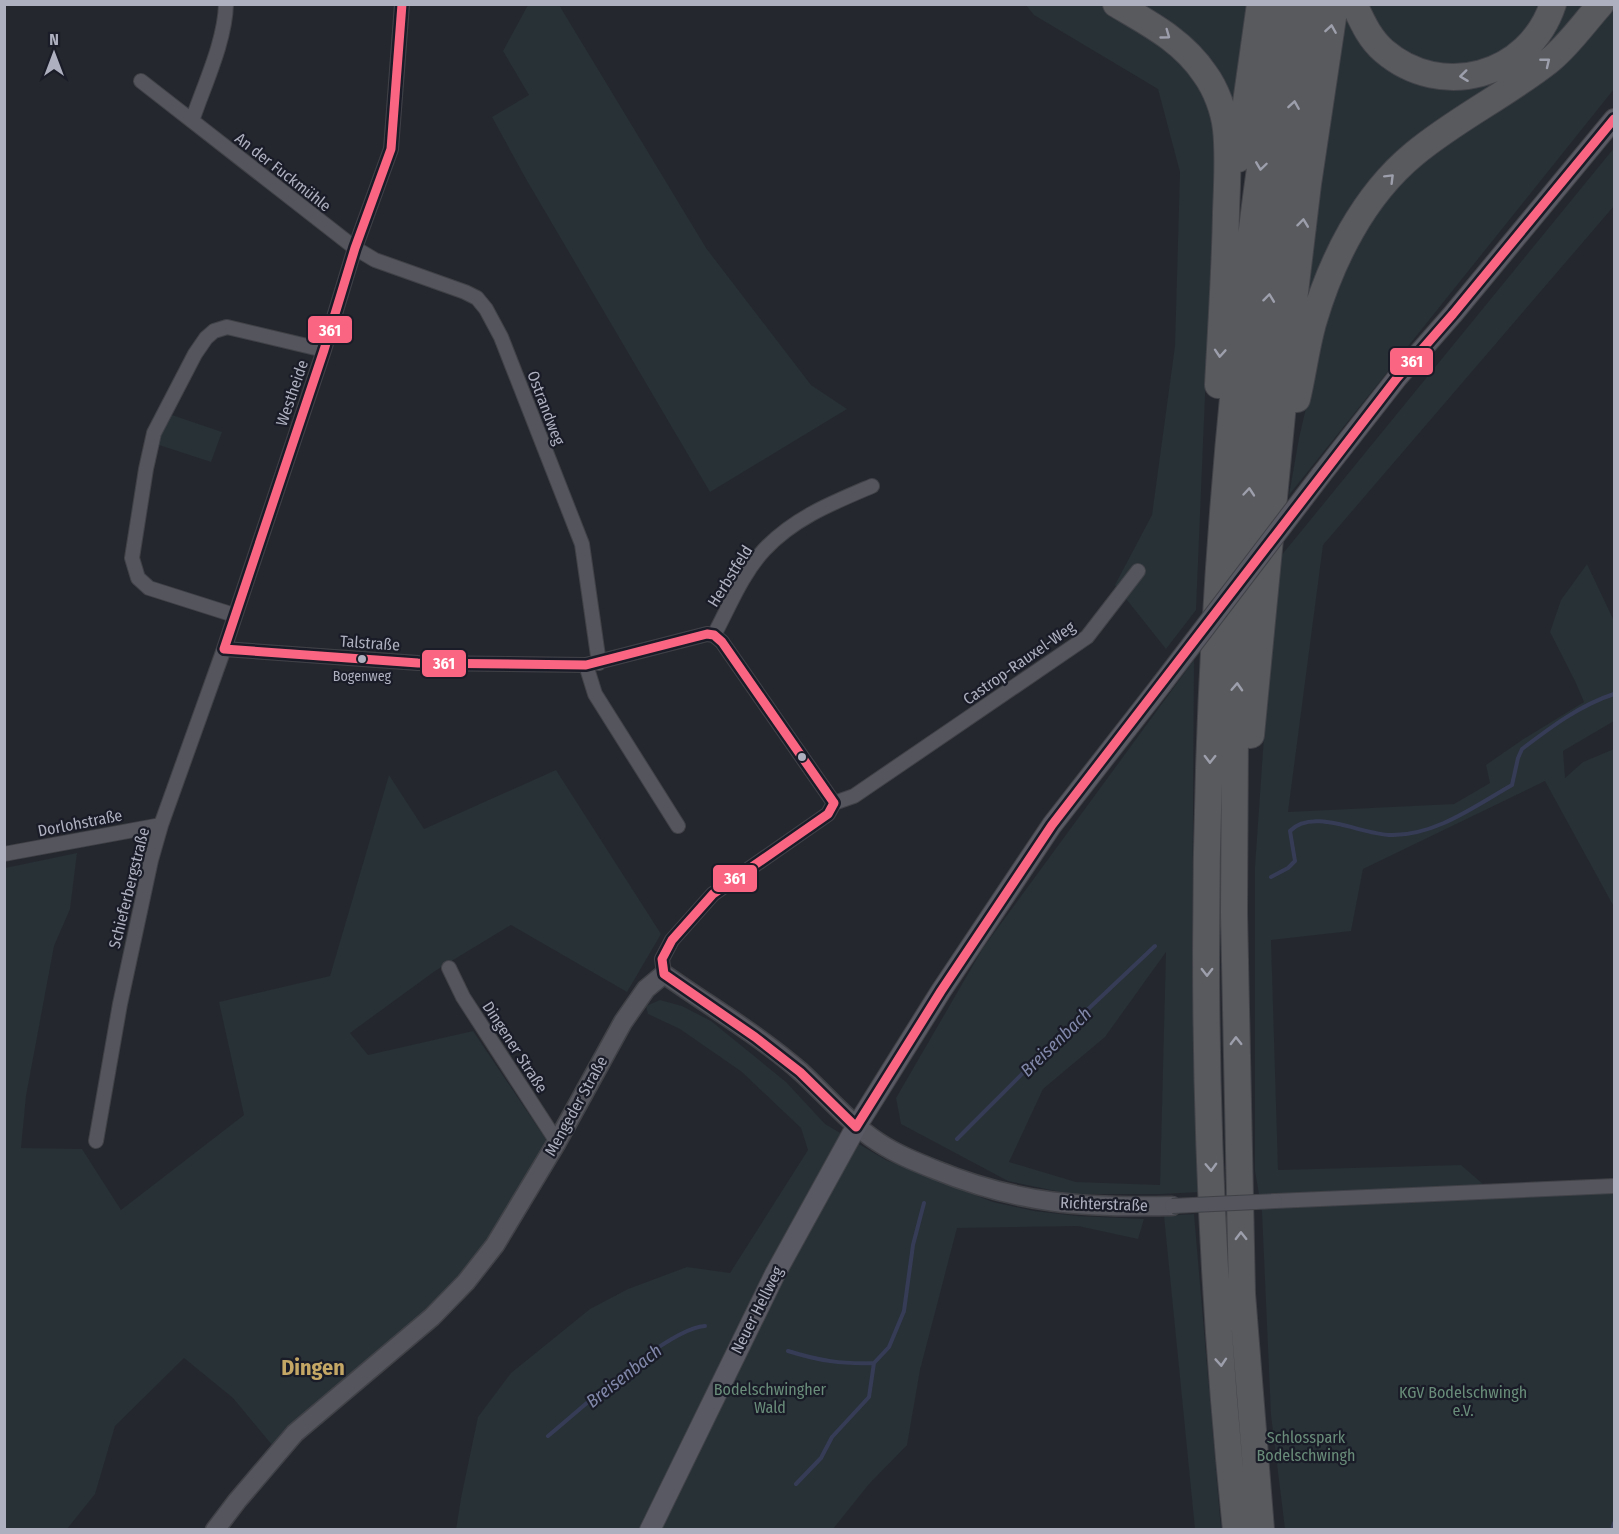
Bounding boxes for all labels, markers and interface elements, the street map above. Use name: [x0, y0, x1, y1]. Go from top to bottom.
north arrow: [24, 24, 84, 84]
one-way arrow: [1324, 25, 1336, 34]
one-way arrow: [1159, 28, 1170, 39]
text: N: [49, 30, 59, 49]
one-way arrow: [1540, 59, 1551, 70]
one-way arrow: [1460, 69, 1469, 82]
one-way arrow: [1288, 100, 1300, 109]
street label: An der Fuckmühle: [231, 129, 335, 215]
one-way arrow: [1255, 161, 1267, 171]
one-way arrow: [1383, 174, 1394, 184]
one-way arrow: [1297, 218, 1309, 227]
one-way arrow: [1262, 294, 1274, 303]
line badge: 361: [307, 315, 353, 344]
text: 361: [318, 321, 341, 340]
line badge: 361: [1389, 347, 1434, 376]
one-way arrow: [1214, 348, 1227, 357]
text: 361: [1400, 352, 1423, 371]
street label: Westheide: [272, 357, 312, 429]
street label: Ostrandweg: [523, 368, 569, 448]
one-way arrow: [1243, 488, 1256, 497]
street label: Herbstfeld: [704, 542, 756, 610]
street label: Castrop-Rauxel-Weg: [959, 617, 1079, 709]
street label: Talstraße: [339, 631, 401, 655]
line badge: 361: [421, 649, 467, 678]
marker: Bogenweg: [356, 653, 368, 665]
text: 361: [432, 654, 455, 673]
place label: Bogenweg: [333, 668, 392, 685]
one-way arrow: [1230, 682, 1243, 691]
unlabelled marker: [796, 751, 808, 763]
one-way arrow: [1203, 755, 1216, 764]
street label: Dorlohstraße: [36, 805, 124, 841]
street label: Schieferbergstraße: [105, 825, 153, 950]
line badge: 361: [712, 864, 758, 893]
text: 361: [723, 869, 746, 888]
one-way arrow: [1201, 967, 1213, 976]
street label: Dingener Straße: [478, 998, 552, 1096]
water label: Breisenbach: [1016, 1003, 1096, 1081]
one-way arrow: [1230, 1036, 1243, 1045]
street label: Mengeder Straße: [541, 1053, 611, 1159]
one-way arrow: [1204, 1162, 1217, 1171]
street label: Richterstraße: [1060, 1193, 1148, 1215]
one-way arrow: [1235, 1231, 1247, 1240]
street label: Neuer Hellweg: [727, 1263, 787, 1357]
water label: Breisenbach: [582, 1340, 666, 1412]
district label: Dingen: [281, 1354, 345, 1381]
one-way arrow: [1214, 1357, 1227, 1366]
park label: Bodelschwingher Wald: [714, 1380, 827, 1417]
park label: KGV Bodelschwingh e.V.: [1399, 1383, 1527, 1420]
park label: Schlosspark Bodelschwingh: [1257, 1428, 1355, 1465]

